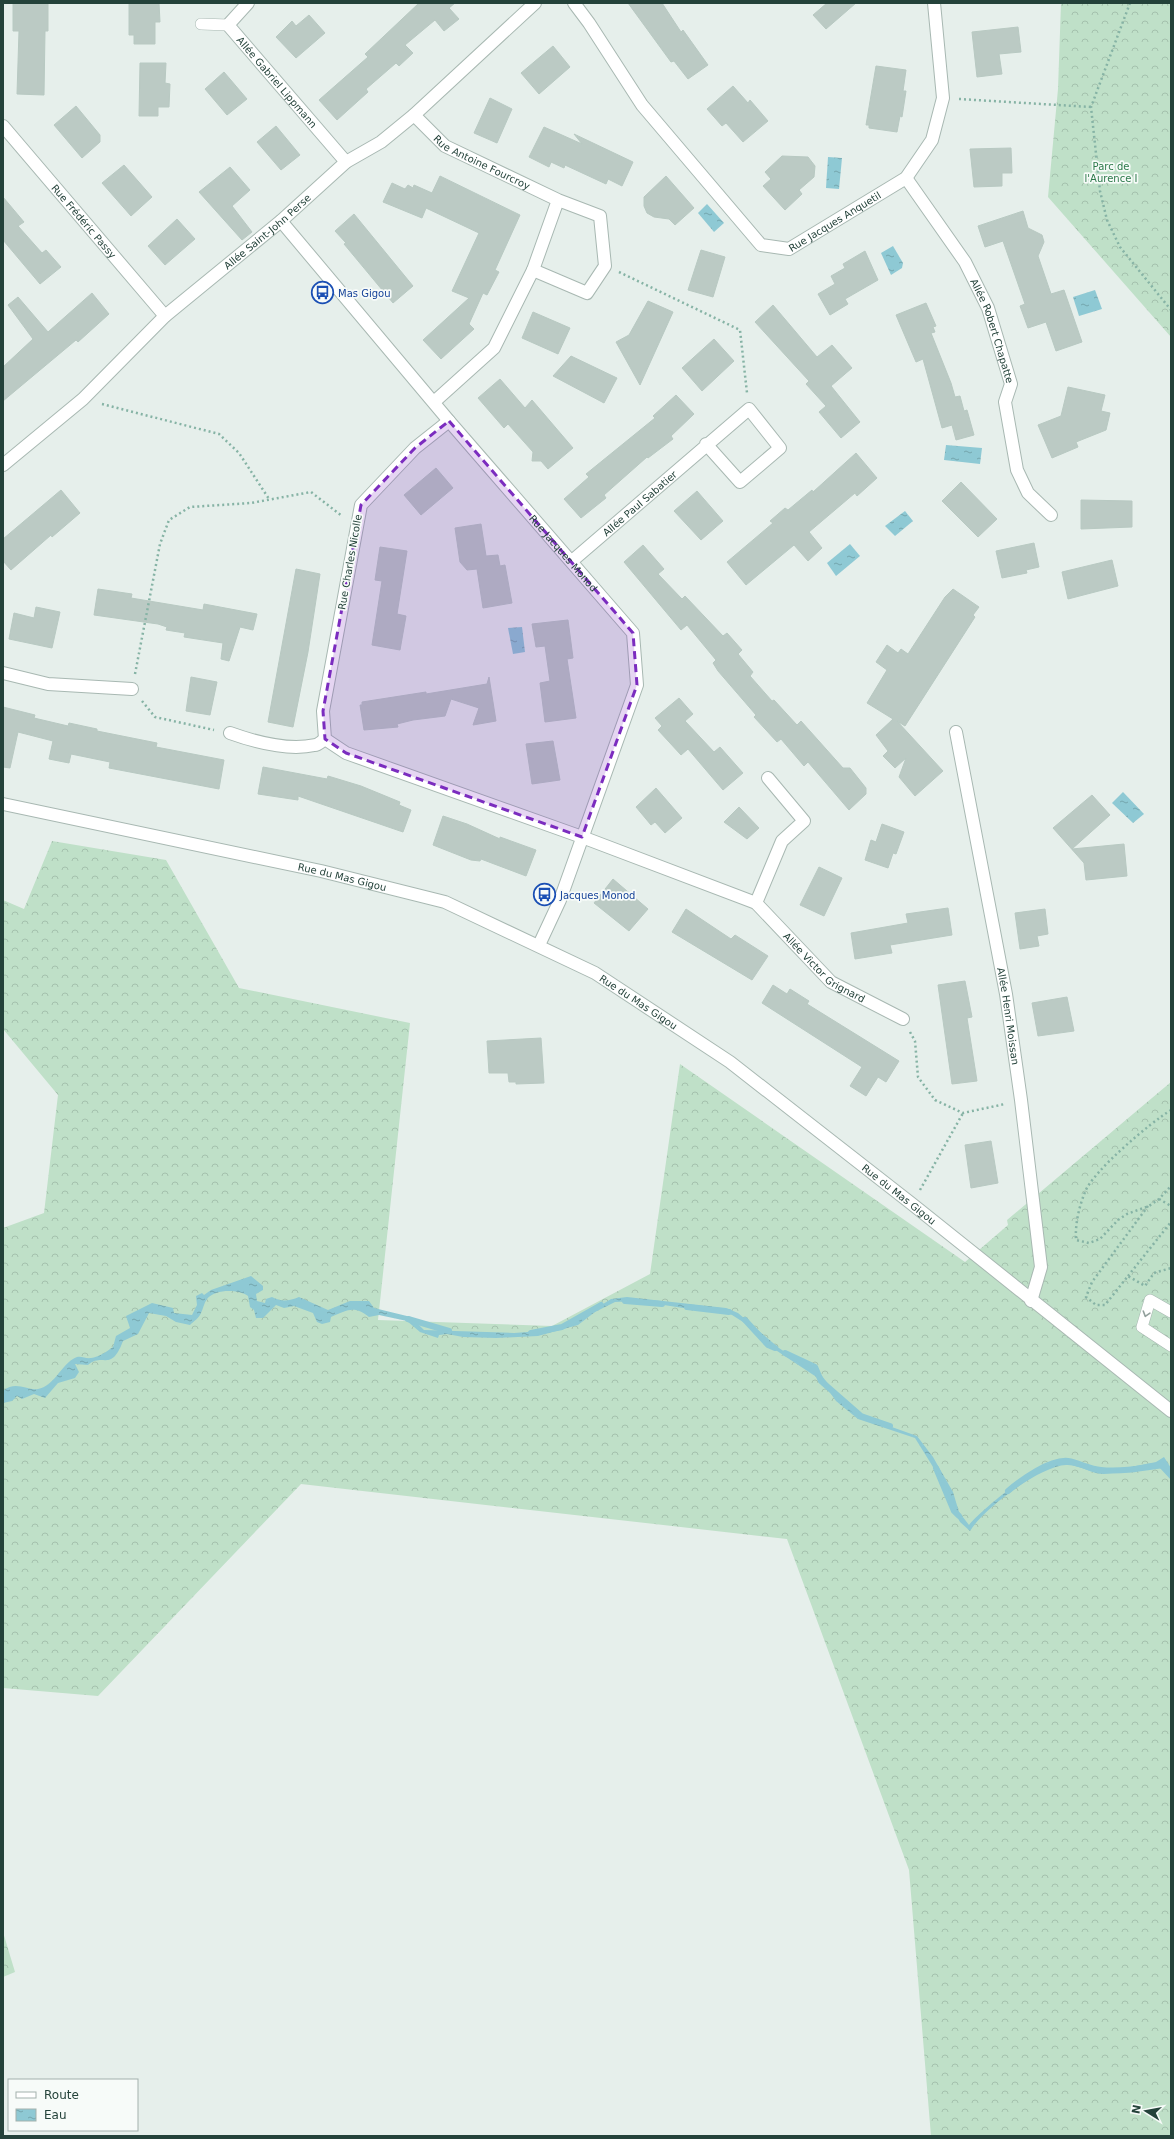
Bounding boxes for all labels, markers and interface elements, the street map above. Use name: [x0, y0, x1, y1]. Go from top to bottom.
street label: Allée Gabriel Lippmann: [235, 34, 319, 130]
street label: Rue Antoine Fourcroy: [432, 133, 532, 191]
park label: Parc de l'Aurence I: [1085, 161, 1137, 184]
street label: Rue Frédéric Passy: [50, 182, 119, 260]
street label: Rue Jacques Anquetil: [787, 189, 883, 253]
street label: Allée Saint-John Perse: [222, 192, 313, 271]
street label: Allée Robert Chapatte: [969, 277, 1016, 384]
bus stop icon: Mas Gigou: [310, 280, 336, 306]
place label: Mas Gigou: [338, 288, 390, 299]
street label: Allée Paul Sabatier: [600, 468, 679, 538]
street label: Rue Charles Nicolle: [336, 513, 364, 611]
street label: Rue Jacques Monod: [527, 513, 600, 593]
street label: Rue du Mas Gigou: [297, 861, 388, 893]
bus stop icon: Jacques Monod: [531, 882, 557, 908]
place label: Jacques Monod: [559, 890, 635, 901]
street label: Allée Victor Grignard: [781, 930, 867, 1004]
street label: Allée Henri Moissan: [996, 966, 1021, 1066]
street label: Rue du Mas Gigou: [598, 972, 679, 1031]
street label: Rue du Mas Gigou: [860, 1162, 938, 1226]
one-way arrow: [1142, 1310, 1150, 1317]
legend: [8, 2079, 138, 2131]
text: Route: [44, 2088, 79, 2102]
north arrow: [1126, 2091, 1166, 2131]
text: N: [1129, 2103, 1144, 2115]
text: Eau: [44, 2108, 67, 2122]

